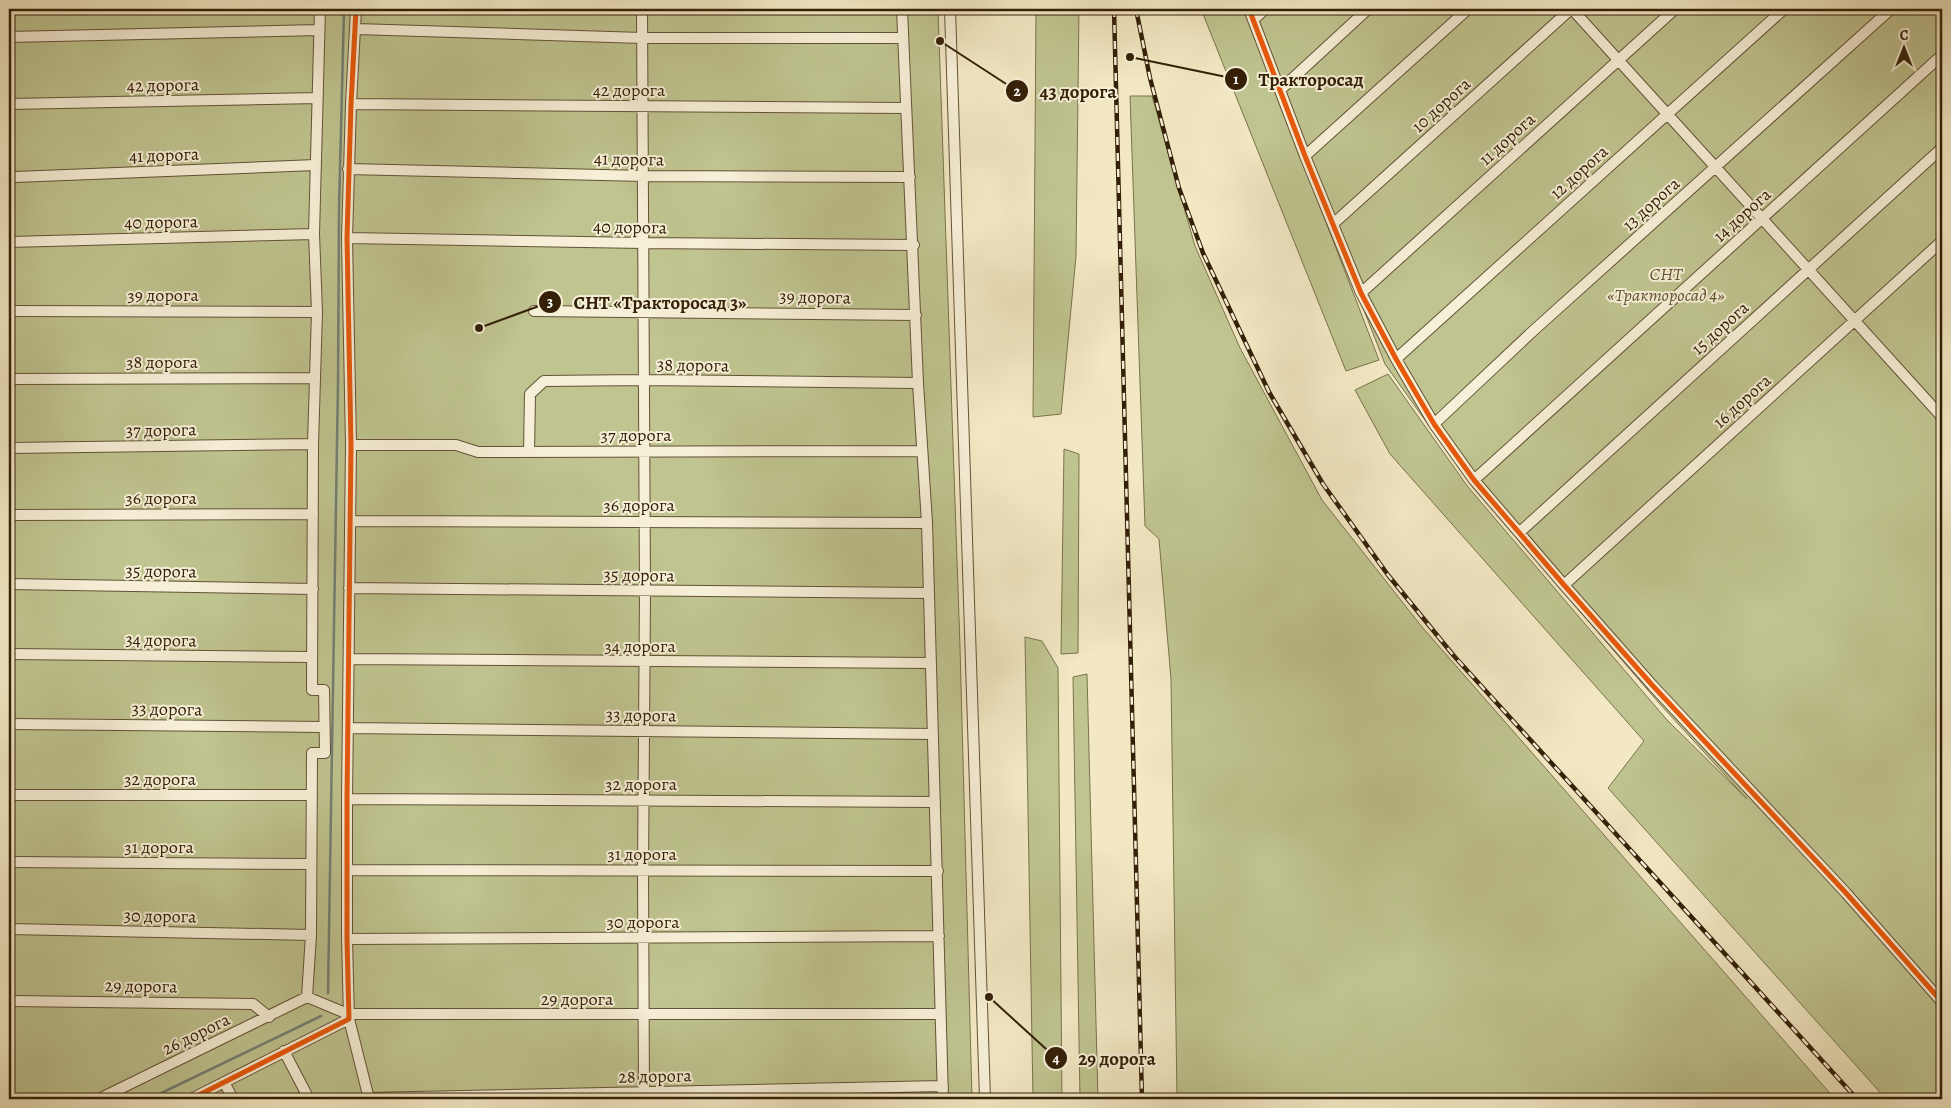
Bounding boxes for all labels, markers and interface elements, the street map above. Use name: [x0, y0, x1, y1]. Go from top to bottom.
north arrow: [1878, 22, 1928, 72]
text: С: [1900, 26, 1909, 45]
callout: Тракторосад: [1223, 62, 1373, 96]
text: Тракторосад: [1259, 67, 1364, 93]
text: 1: [1233, 69, 1239, 89]
street label: 42 дорога: [126, 72, 200, 98]
street label: 10 дорога: [1406, 72, 1476, 138]
callout: 43 дорога: [1005, 74, 1127, 108]
street label: 42 дорога: [593, 78, 666, 102]
text: 43 дорога: [1040, 79, 1117, 105]
text: 2: [1013, 81, 1021, 101]
street label: 11 дорога: [1474, 107, 1541, 171]
street label: 12 дорога: [1545, 139, 1614, 205]
street label: 41 дорога: [129, 142, 200, 168]
street label: 41 дорога: [594, 146, 665, 172]
street label: 13 дорога: [1617, 171, 1685, 236]
street label: 14 дорога: [1708, 182, 1777, 247]
street label: 40 дорога: [124, 209, 199, 235]
street label: 40 дорога: [593, 214, 668, 240]
park label: СНТ «Тракторосад 4»: [1607, 262, 1725, 307]
street label: 39 дорога: [127, 283, 199, 307]
street label: 39 дорога: [779, 284, 852, 310]
callout: СНТ «Тракторосад 3»: [538, 285, 756, 319]
text: СНТ «Тракторосад 3»: [573, 290, 747, 316]
text: 3: [547, 292, 553, 312]
street label: 15 дорога: [1686, 295, 1754, 360]
street label: 38 дорога: [126, 350, 199, 374]
street label: 38 дорога: [657, 352, 730, 378]
street label: 16 дорога: [1708, 368, 1777, 433]
street label: 37 дорога: [125, 417, 197, 443]
street label: 37 дорога: [601, 423, 672, 447]
street label: 36 дорога: [125, 486, 198, 510]
street label: 36 дорога: [603, 493, 676, 517]
street label: 35 дорога: [125, 558, 197, 584]
street label: 35 дорога: [603, 562, 675, 588]
street label: 34 дорога: [125, 627, 198, 653]
street label: 34 дорога: [604, 634, 676, 658]
street label: 33 дорога: [131, 696, 203, 722]
street label: 33 дорога: [605, 702, 677, 728]
street label: 32 дорога: [124, 767, 197, 791]
street label: 32 дорога: [605, 772, 678, 796]
street label: 31 дорога: [124, 835, 194, 859]
street label: 31 дорога: [607, 842, 677, 866]
street label: 30 дорога: [123, 903, 197, 929]
street label: 30 дорога: [607, 910, 680, 934]
street label: 29 дорога: [104, 973, 178, 999]
street label: 29 дорога: [541, 987, 614, 1011]
street label: 26 дорога: [158, 1007, 235, 1061]
callout: 29 дорога: [1044, 1041, 1166, 1075]
text: 29 дорога: [1078, 1046, 1157, 1072]
text: 4: [1052, 1048, 1060, 1068]
street label: 28 дорога: [618, 1063, 692, 1089]

